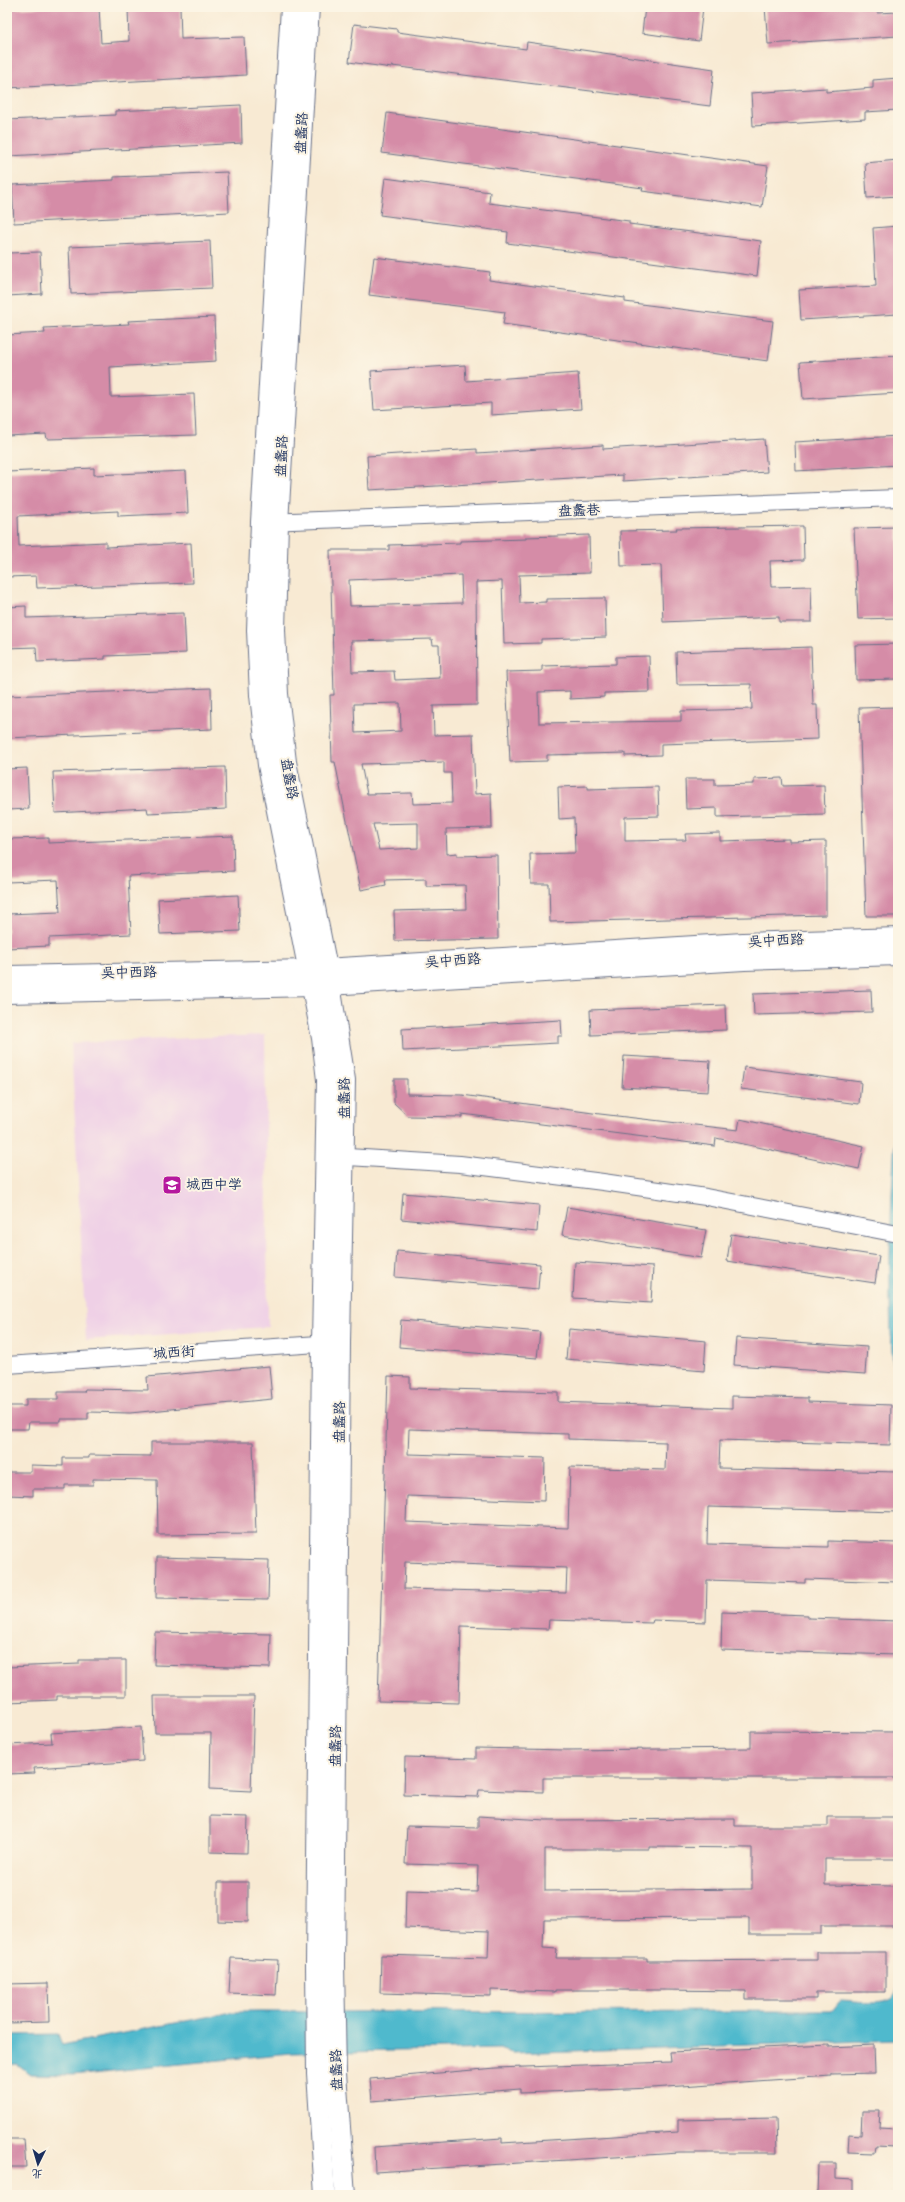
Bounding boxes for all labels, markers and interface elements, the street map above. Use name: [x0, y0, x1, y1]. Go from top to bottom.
street label: 盘蠡路: [292, 112, 312, 154]
street label: 盘蠡路: [272, 435, 292, 477]
street label: 盘蠡巷: [558, 501, 601, 521]
street label: 盘蠡路: [276, 757, 302, 801]
street label: 吴中西路: [748, 931, 804, 951]
street label: 吴中西路: [424, 950, 482, 972]
street label: 吴中西路: [101, 964, 157, 982]
street label: 盘蠡路: [336, 1077, 354, 1119]
school or university icon: 城西中学: [161, 1174, 183, 1196]
place label: 城西中学: [186, 1176, 242, 1194]
street label: 城西街: [152, 1343, 196, 1363]
street label: 盘蠡路: [331, 1401, 349, 1443]
street label: 盘蠡路: [327, 1725, 345, 1767]
street label: 盘蠡路: [327, 2049, 347, 2091]
north arrow: [18, 2144, 58, 2184]
text: 北: [31, 2166, 43, 2180]

